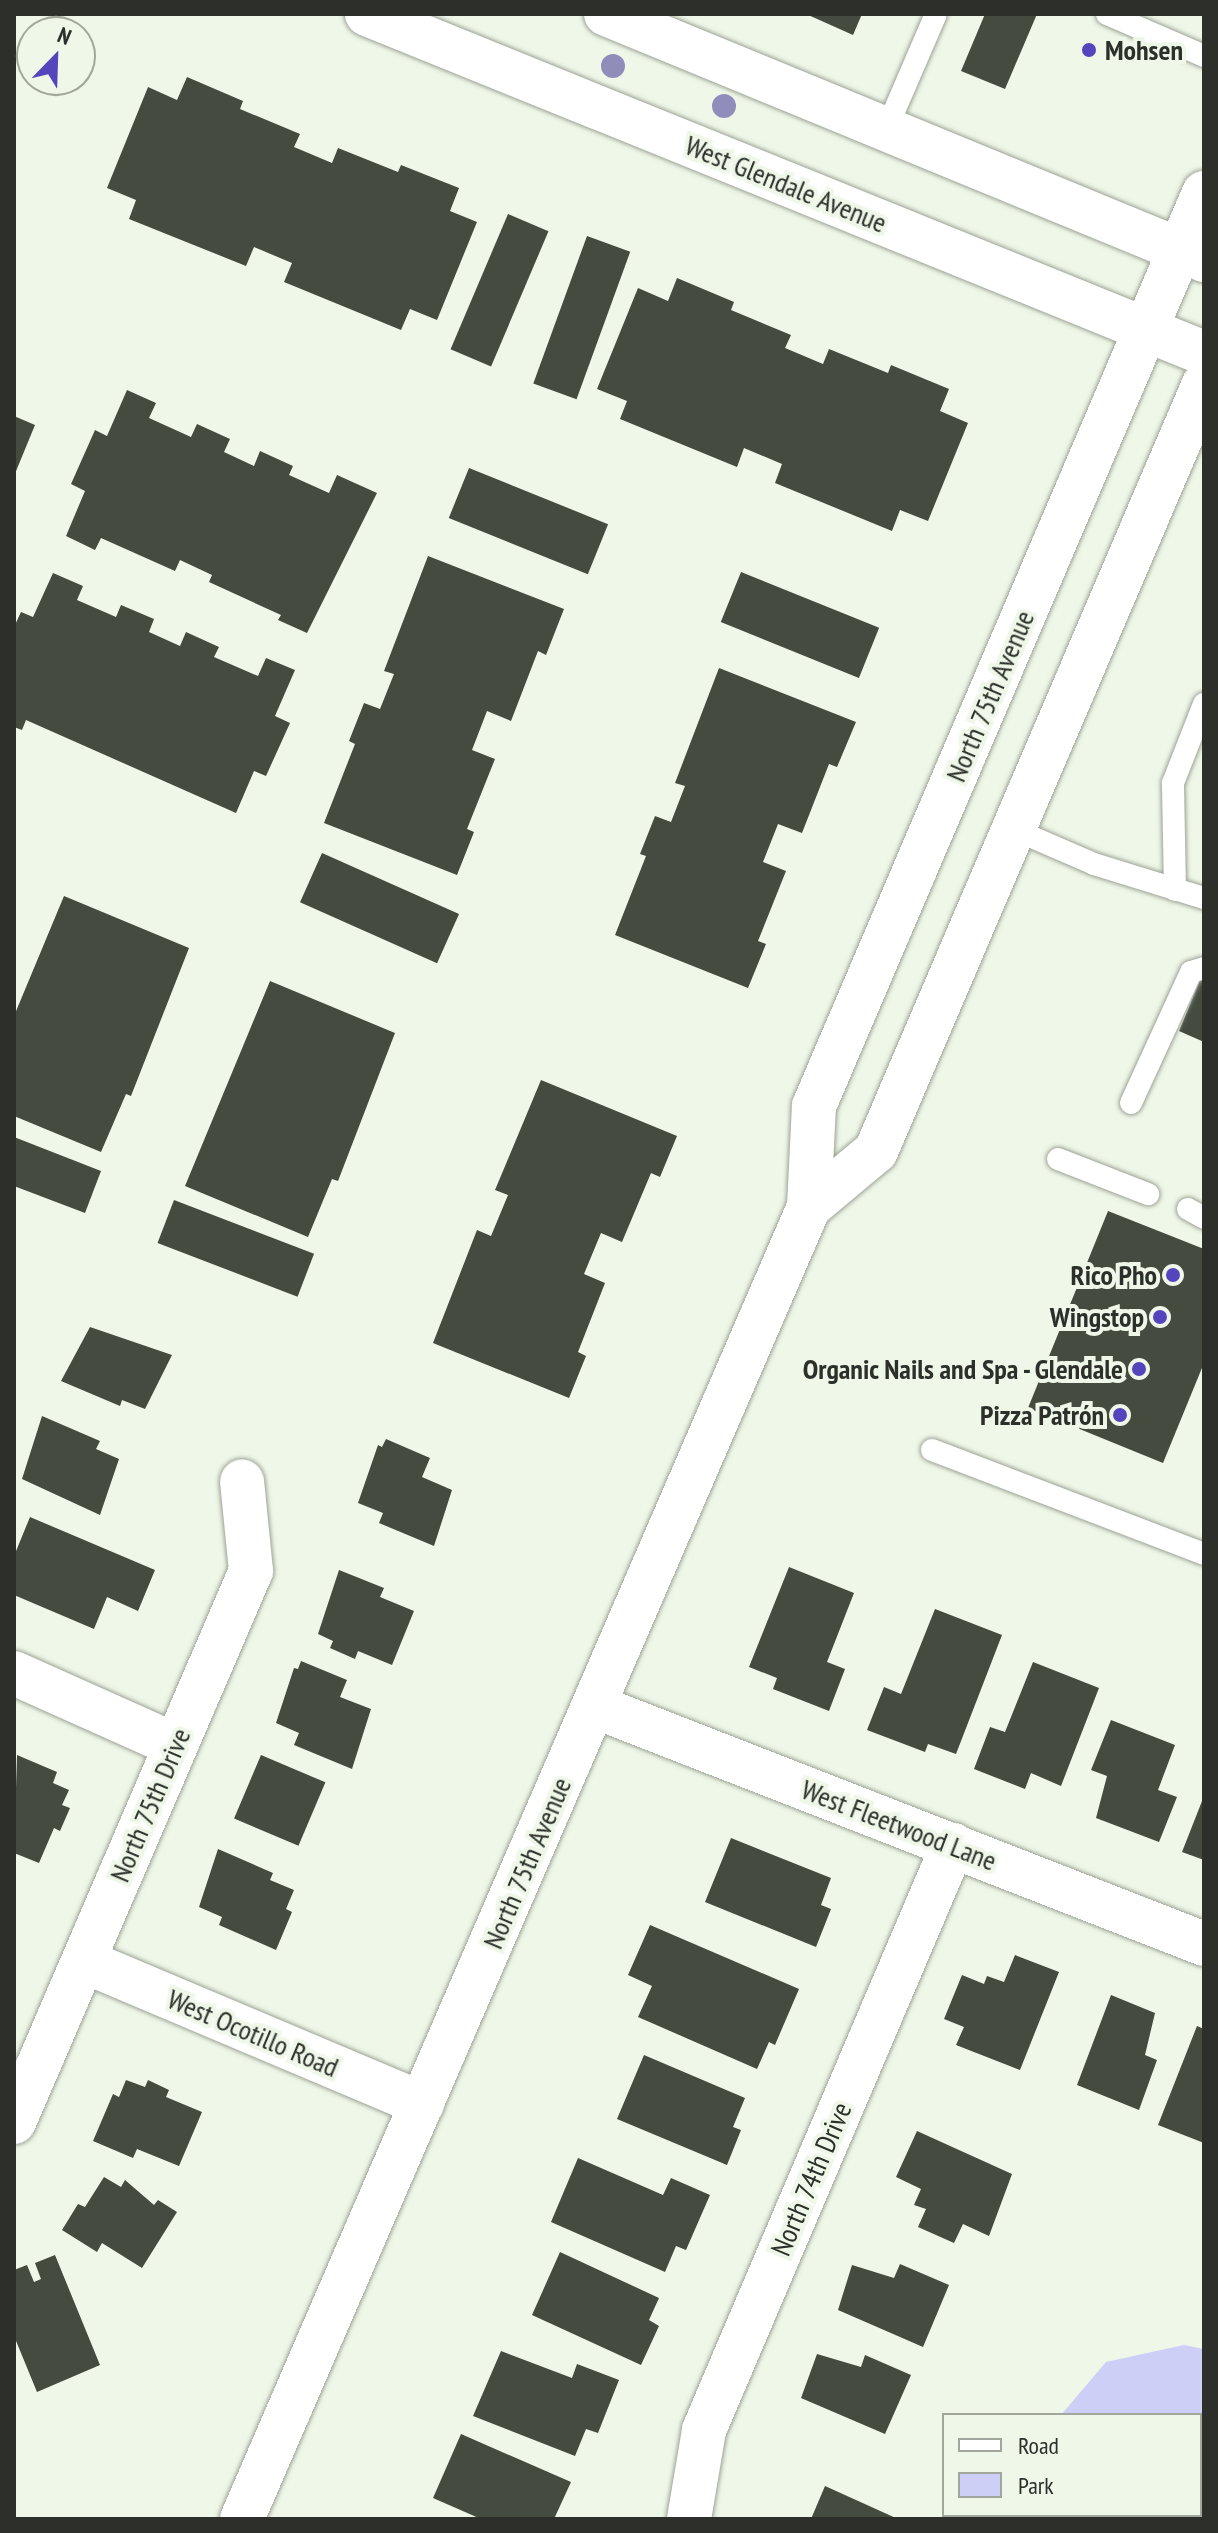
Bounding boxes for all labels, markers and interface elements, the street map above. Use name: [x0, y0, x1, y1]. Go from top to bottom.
north arrow: [16, 16, 96, 96]
text: N: [54, 21, 76, 51]
place label: Mohsen: [1105, 33, 1183, 67]
marker: Mohsen: [1080, 41, 1098, 59]
street label: West Glendale Avenue: [680, 128, 892, 240]
street label: North 75th Avenue: [939, 605, 1041, 787]
place label: Rico Pho: [1071, 1258, 1157, 1292]
marker: Rico Pho: [1164, 1266, 1182, 1284]
place label: Wingstop: [1050, 1300, 1144, 1334]
marker: Wingstop: [1151, 1308, 1169, 1326]
place label: Organic Nails and Spa - Glendale: [799, 1352, 1123, 1386]
marker: Organic Nails and Spa - Glendale: [1130, 1360, 1148, 1378]
place label: Pizza Patrón: [980, 1398, 1104, 1432]
marker: Pizza Patrón: [1111, 1406, 1129, 1424]
street label: North 75th Drive: [103, 1723, 197, 1887]
street label: North 75th Avenue: [476, 1772, 578, 1954]
street label: West Fleetwood Lane: [797, 1772, 1001, 1878]
street label: West Ocotillo Road: [163, 1982, 343, 2084]
street label: North 74th Drive: [764, 2097, 858, 2261]
legend: [942, 2413, 1202, 2517]
text: Road: [1018, 2430, 1059, 2461]
text: Park: [1018, 2470, 1054, 2501]

